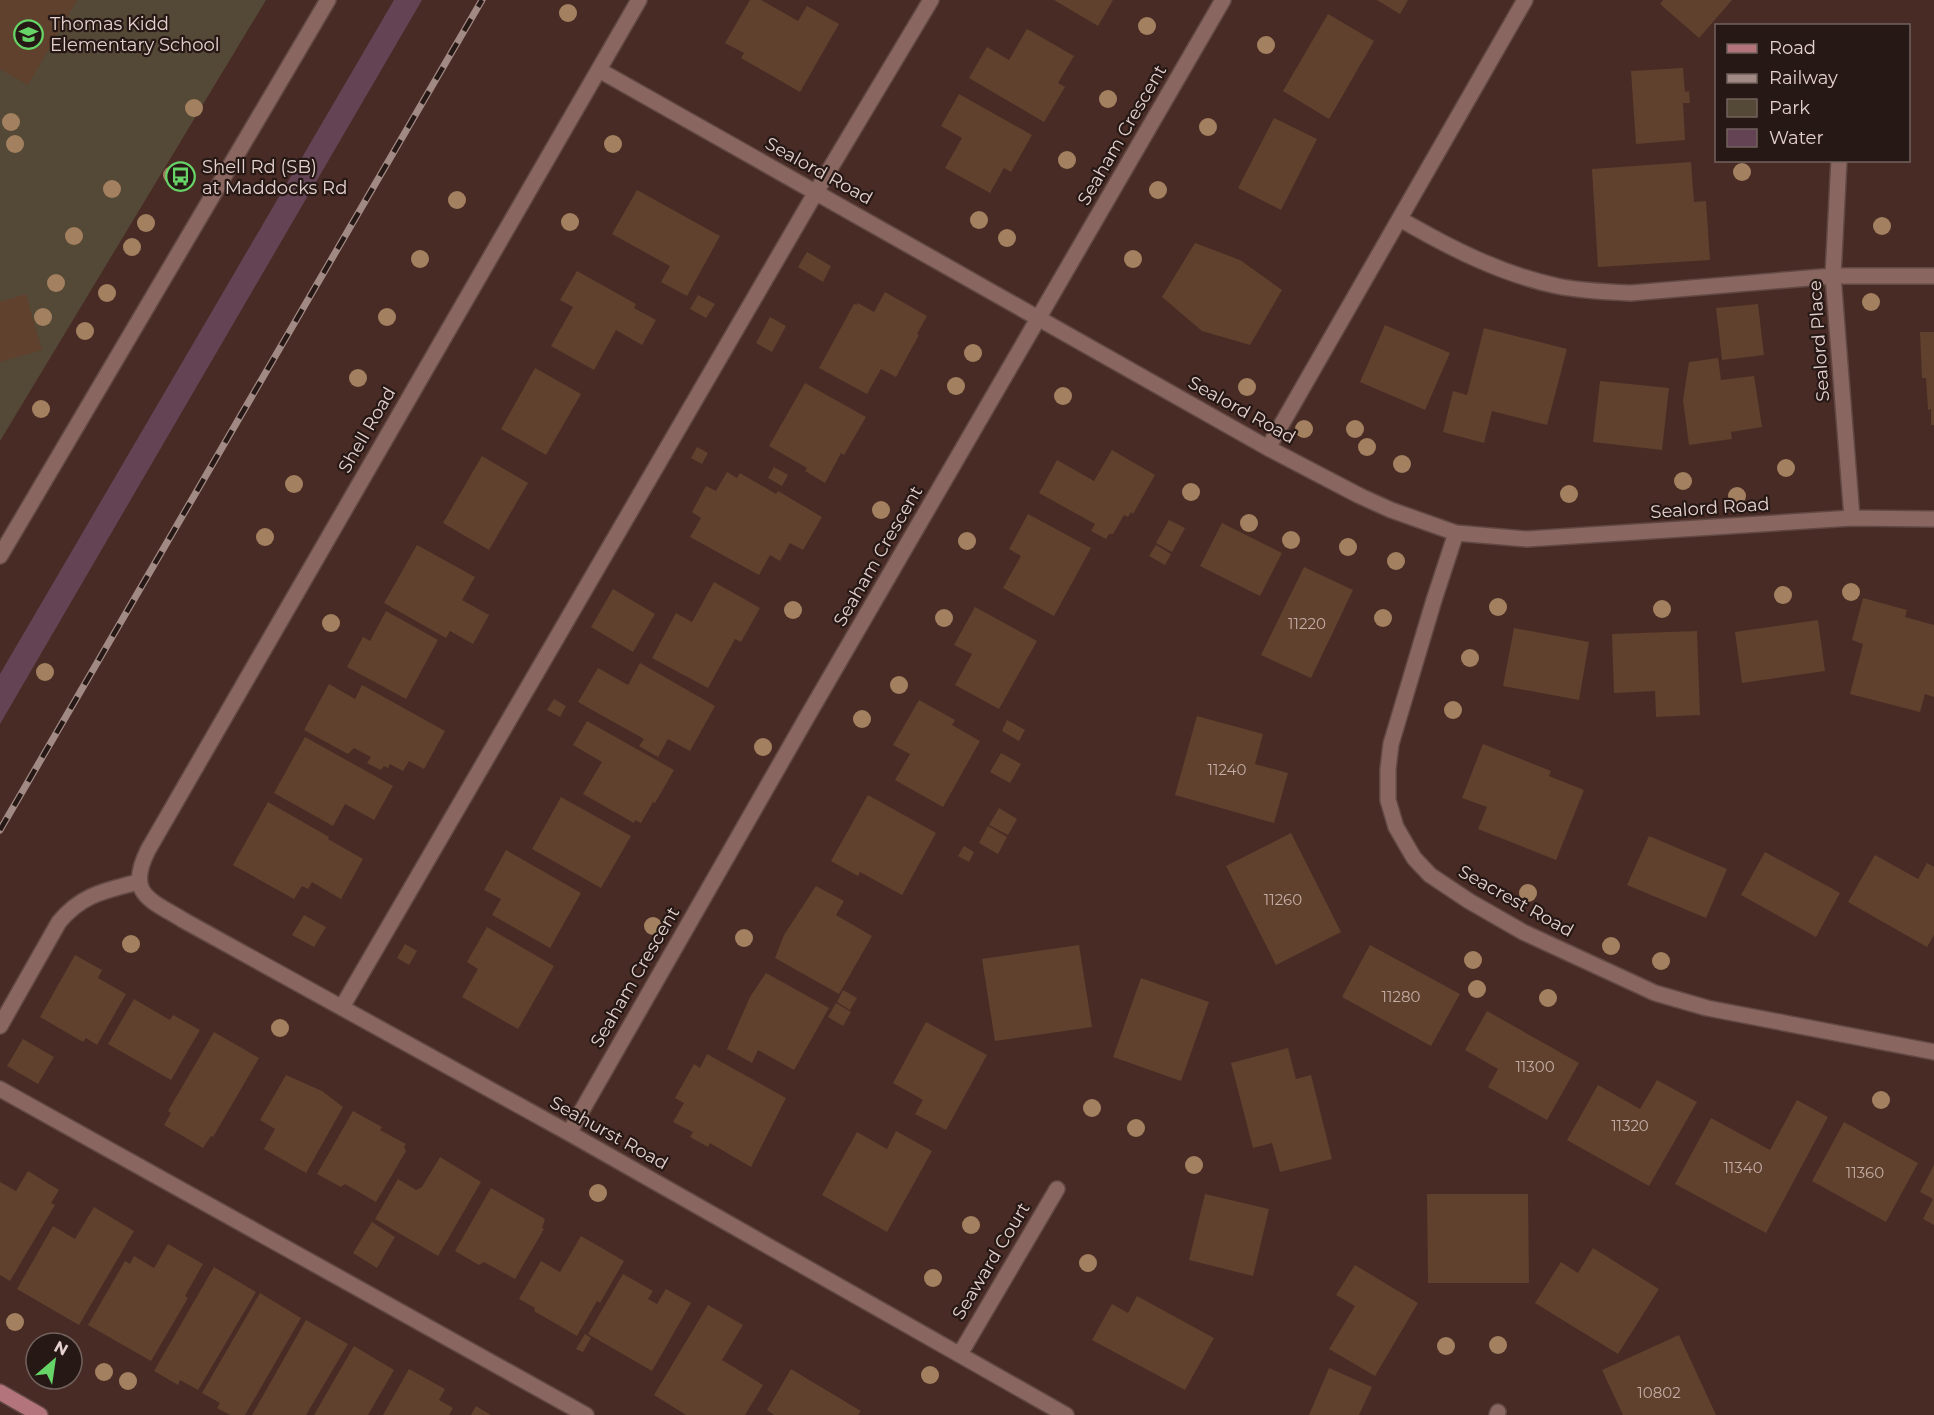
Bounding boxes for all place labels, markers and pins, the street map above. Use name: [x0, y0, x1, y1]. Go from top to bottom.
place label: Thomas Kidd Elementary School: [50, 13, 220, 56]
school or university icon: Thomas Kidd Elementary School: [13, 18, 45, 50]
place label: Shell Rd (SB) at Maddocks Rd: [202, 156, 347, 199]
bus stop icon: Shell Rd (SB) at Maddocks Rd: [165, 161, 197, 193]

